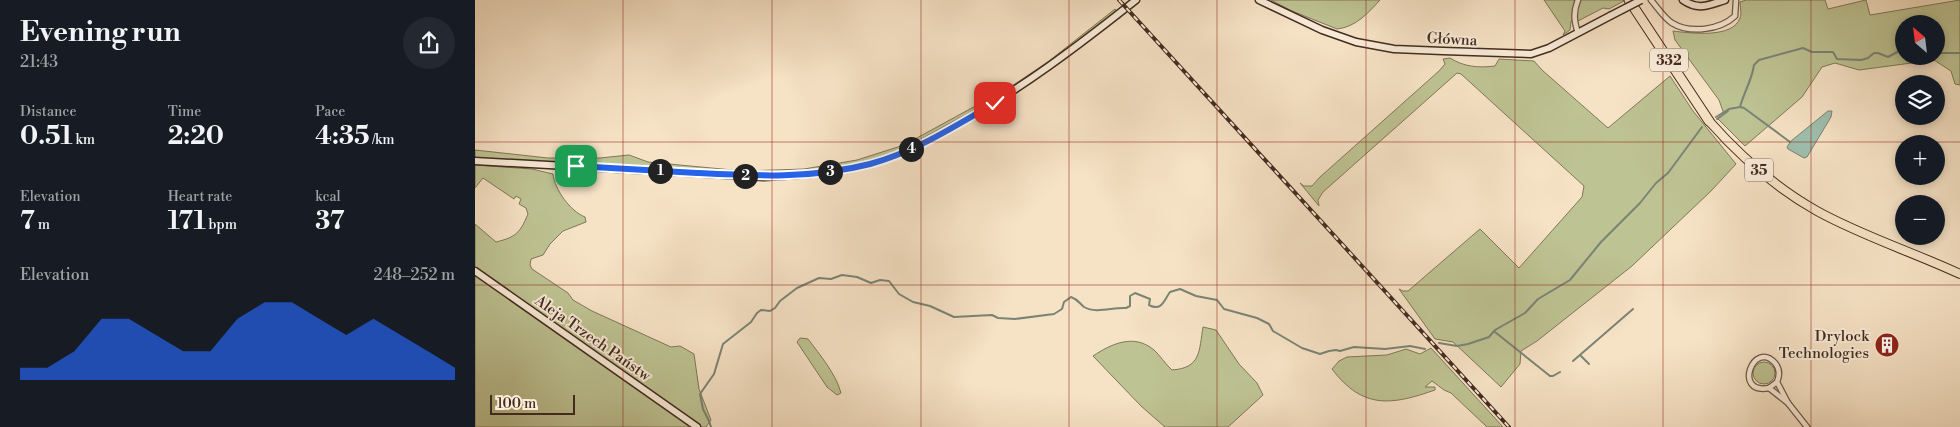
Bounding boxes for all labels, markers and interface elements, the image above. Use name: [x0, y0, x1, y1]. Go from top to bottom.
text: Evening run: [20, 15, 181, 50]
north arrow: [1895, 15, 1945, 65]
map controls: [1895, 15, 1945, 245]
button: share: [403, 17, 455, 69]
street label: Główna: [1426, 29, 1478, 50]
road number: 332: [1650, 48, 1688, 72]
text: 21:43: [20, 52, 58, 72]
button: layers: [1895, 75, 1945, 125]
pin: [974, 82, 1016, 124]
icon: check: [981, 89, 1009, 117]
text: Distance: [20, 103, 77, 121]
text: Time: [168, 103, 201, 121]
text: Pace: [315, 103, 345, 121]
text: 0.51: [20, 121, 73, 152]
text: 2:20: [168, 121, 224, 152]
text: 4:35: [315, 121, 369, 152]
text: km: [73, 131, 95, 149]
text: /km: [369, 131, 395, 149]
button: +: [1895, 135, 1945, 185]
pin: 4: [899, 136, 923, 162]
text: 4: [907, 140, 916, 158]
pin: [555, 145, 597, 187]
icon: arrive: [562, 152, 590, 180]
pin: 1: [647, 158, 673, 184]
road number: 35: [1745, 158, 1773, 182]
pin: 3: [817, 160, 843, 184]
text: 1: [657, 162, 664, 180]
text: 3: [826, 163, 835, 181]
pin: 2: [733, 164, 757, 188]
text: 2: [741, 167, 750, 185]
text: Elevation: [20, 188, 81, 206]
text: Heart rate: [168, 188, 232, 206]
text: kcal: [315, 188, 341, 206]
button: −: [1895, 195, 1945, 245]
text: 7: [20, 206, 35, 237]
text: 171: [168, 206, 206, 237]
text: 37: [315, 206, 345, 237]
text: m: [35, 216, 50, 234]
text: bpm: [206, 216, 237, 234]
text: Elevation: [20, 265, 89, 285]
text: 248–252 m: [373, 265, 455, 285]
street label: Aleja Trzech Państw: [530, 291, 655, 386]
place label: Drylock Technologies: [1779, 327, 1870, 363]
building icon: Drylock Technologies: [1874, 332, 1900, 358]
scale bar: [490, 392, 575, 415]
text: 100 m: [497, 395, 536, 413]

